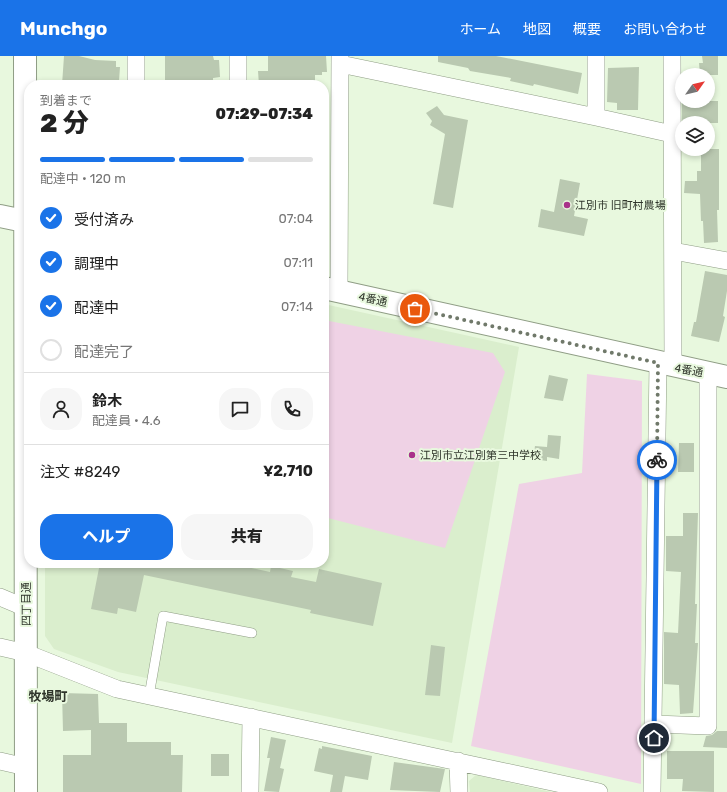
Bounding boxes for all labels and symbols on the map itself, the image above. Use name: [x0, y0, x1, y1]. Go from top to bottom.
north arrow: [675, 68, 715, 108]
place label: 江別市 旧町村農場: [575, 199, 666, 212]
marker: 江別市 旧町村農場: [562, 200, 572, 210]
street label: 4番通: [357, 290, 388, 309]
pin: [398, 292, 432, 326]
street label: 4番通: [674, 361, 704, 380]
courier: [637, 440, 677, 480]
place label: 江別市立江別第三中学校: [420, 449, 541, 462]
marker: 江別市立江別第三中学校: [407, 450, 417, 460]
street label: 四丁目通: [20, 582, 33, 626]
district label: 牧場町: [28, 689, 68, 704]
pin: [637, 721, 671, 755]

